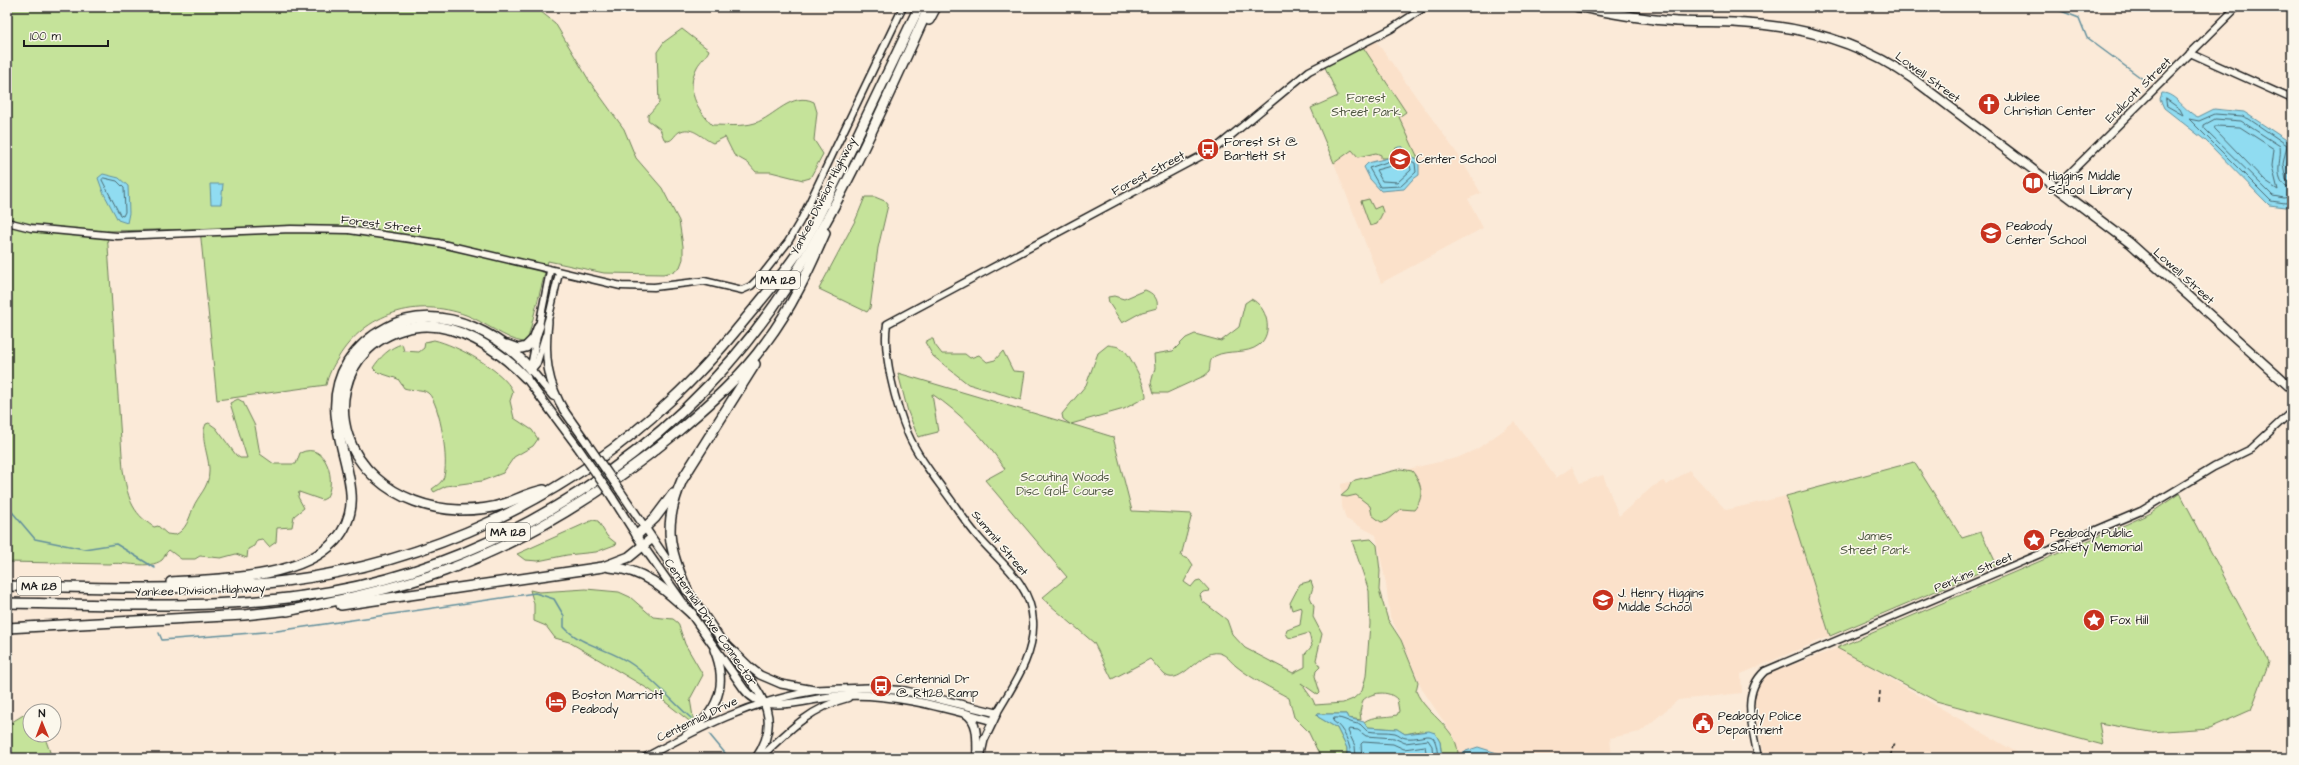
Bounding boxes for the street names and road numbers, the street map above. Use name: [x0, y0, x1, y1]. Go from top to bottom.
street label: Lowell Street: [1892, 48, 1964, 107]
street label: Endicott Street: [2102, 54, 2175, 127]
street label: Yankee Division Highway: [786, 134, 862, 259]
street label: Forest Street: [1109, 147, 1188, 200]
street label: Forest Street: [340, 211, 422, 238]
street label: Lowell Street: [2149, 244, 2218, 308]
road number: MA 128: [756, 271, 800, 289]
street label: Summit Street: [967, 507, 1032, 580]
road number: MA 128: [486, 523, 530, 541]
street label: Perkins Street: [1931, 548, 2015, 597]
street label: Centennial Drive Connector: [660, 555, 761, 690]
road number: MA 128: [17, 577, 61, 595]
street label: Yankee Division Highway: [135, 580, 266, 602]
street label: Centennial Drive: [654, 692, 741, 746]

